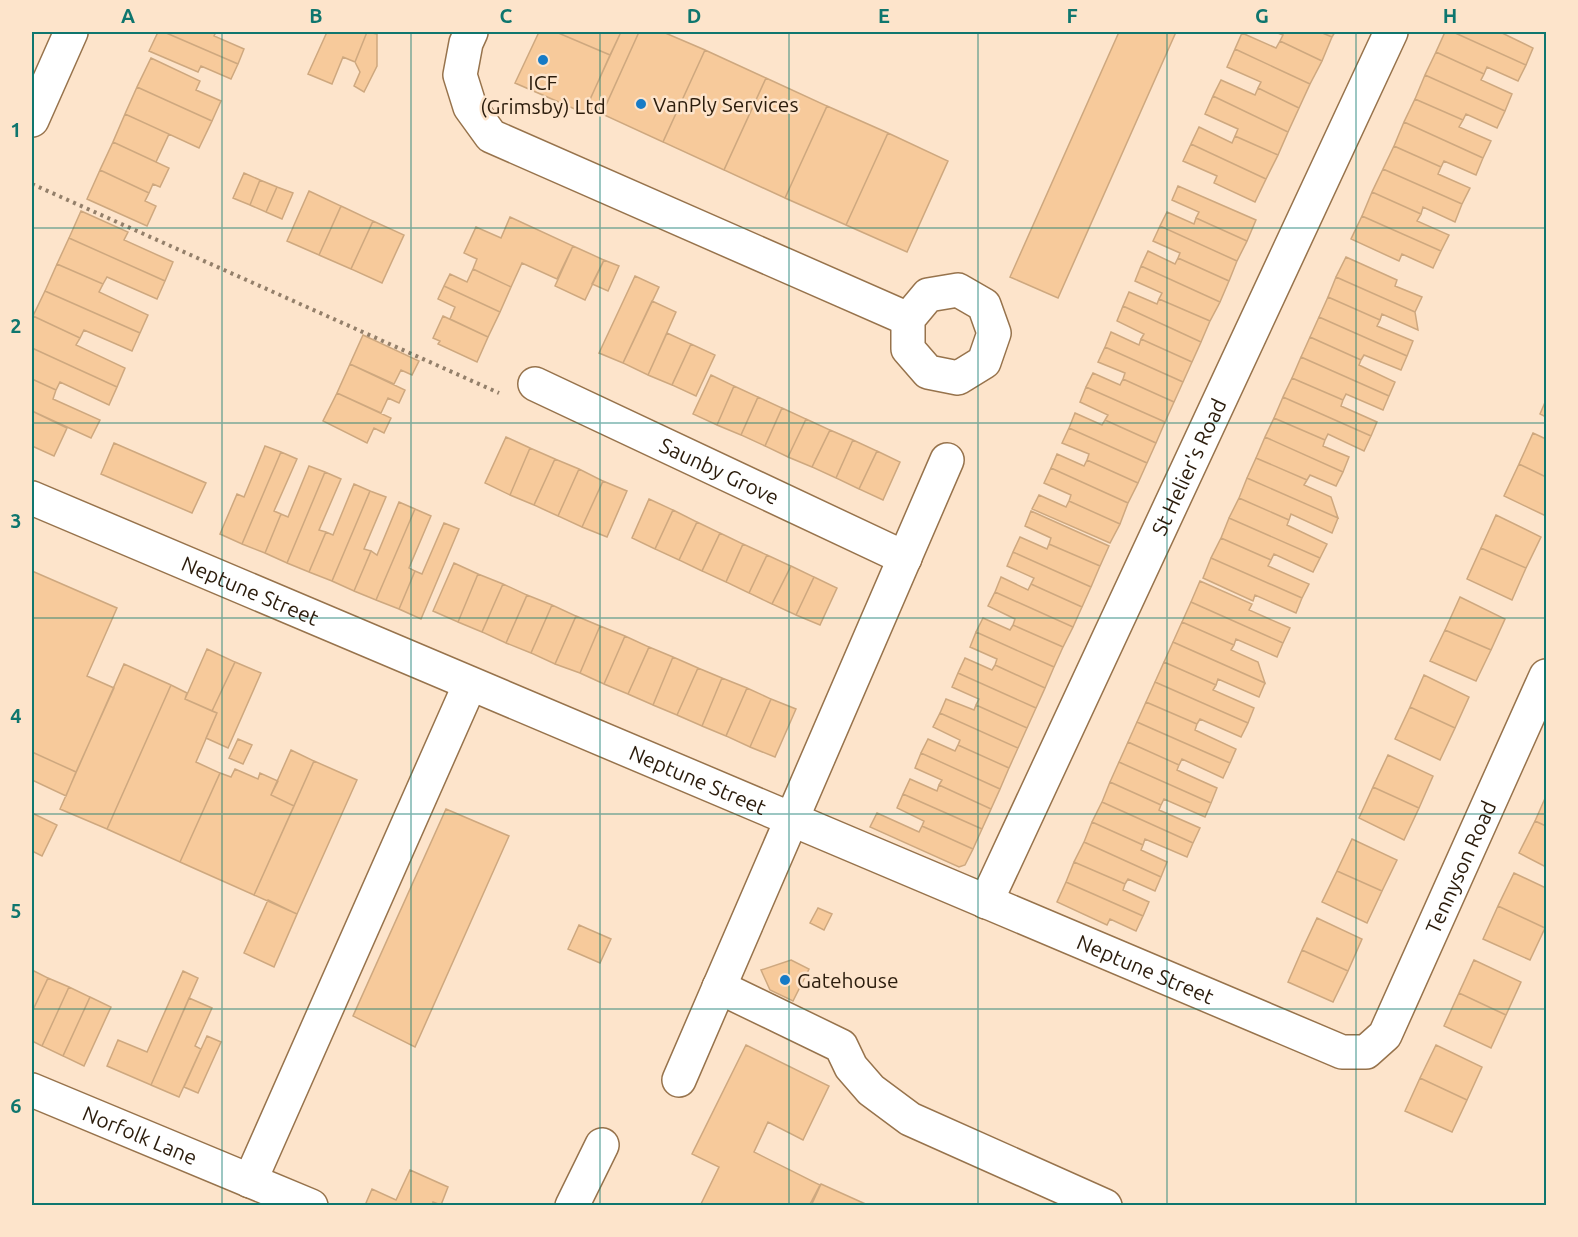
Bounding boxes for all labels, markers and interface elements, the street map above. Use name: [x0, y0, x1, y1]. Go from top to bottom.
text: A: [121, 4, 135, 27]
text: B: [309, 4, 323, 27]
text: C: [500, 4, 513, 27]
text: D: [687, 4, 701, 27]
text: E: [878, 4, 890, 27]
text: F: [1066, 4, 1078, 27]
text: G: [1255, 4, 1269, 27]
text: H: [1443, 4, 1457, 27]
marker: ICF (Grimsby) Ltd: [536, 53, 550, 67]
place label: ICF (Grimsby) Ltd: [480, 70, 606, 118]
place label: VanPly Services: [653, 92, 799, 116]
marker: VanPly Services: [634, 97, 648, 111]
text: 1: [10, 118, 22, 141]
text: 2: [10, 314, 22, 337]
street label: St Helier's Road: [1146, 395, 1231, 539]
street label: Saunby Grove: [656, 433, 783, 509]
text: 3: [10, 509, 22, 532]
street label: Neptune Street: [178, 551, 322, 630]
text: 4: [10, 704, 22, 727]
street label: Neptune Street: [626, 740, 770, 819]
street label: Tennyson Road: [1420, 797, 1501, 937]
text: 5: [10, 899, 22, 922]
street label: Neptune Street: [1073, 929, 1218, 1008]
place label: Gatehouse: [797, 968, 899, 992]
marker: Gatehouse: [778, 973, 792, 987]
text: 6: [10, 1094, 22, 1117]
street label: Norfolk Lane: [79, 1100, 201, 1169]

